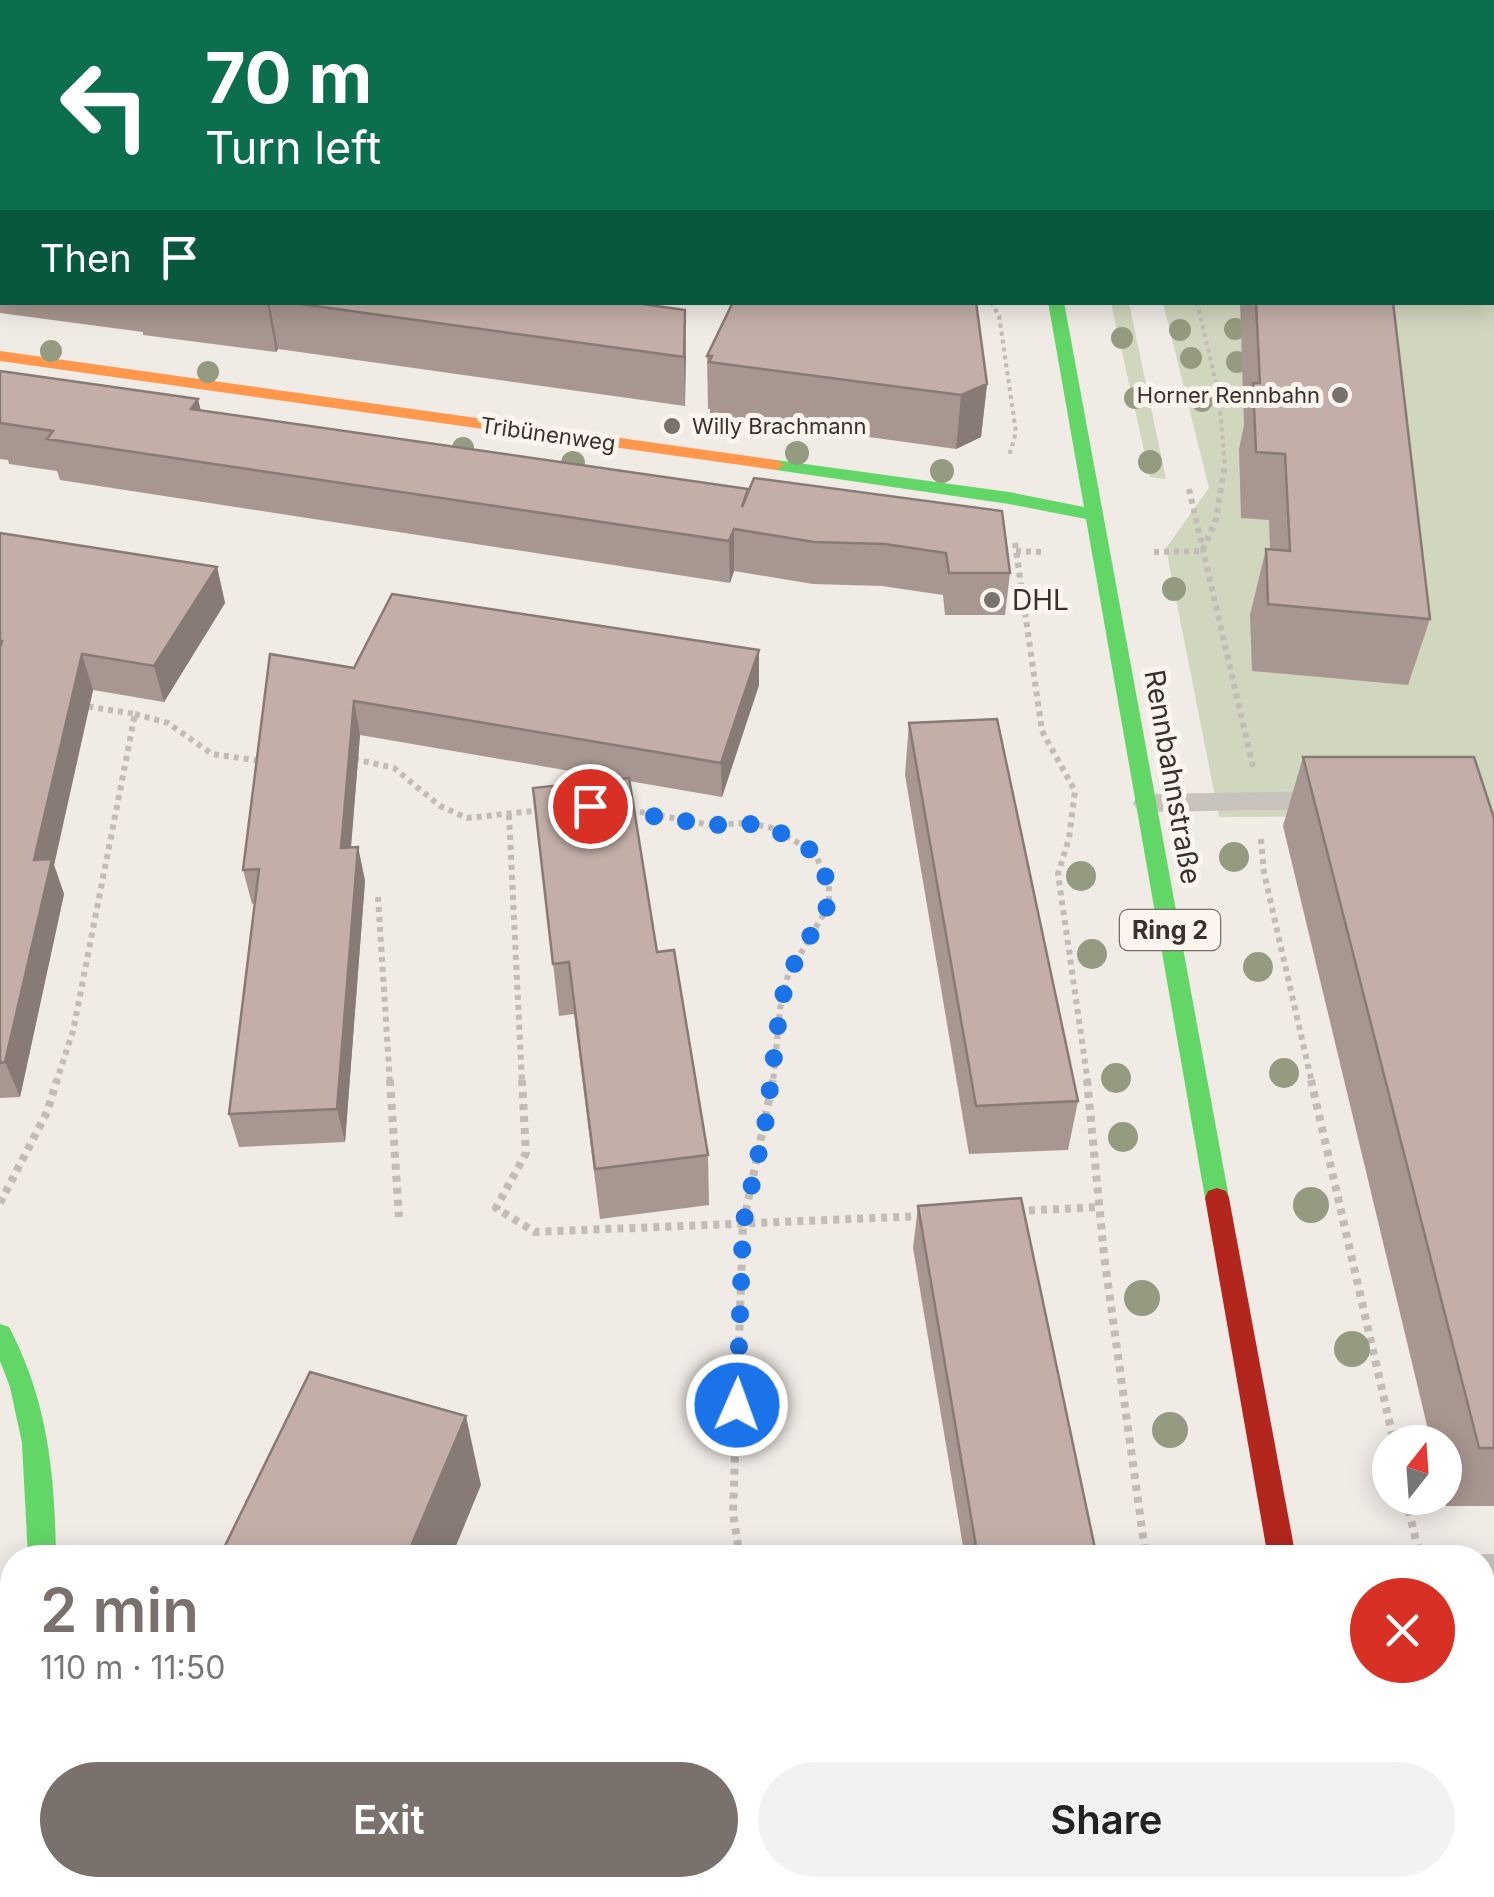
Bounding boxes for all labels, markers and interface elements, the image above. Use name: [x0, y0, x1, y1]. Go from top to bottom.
text: 70 m: [205, 35, 372, 120]
icon: left: [40, 40, 170, 170]
text: Turn left: [205, 120, 381, 175]
icon: arrive: [152, 230, 207, 285]
text: Then: [40, 235, 132, 281]
place label: Horner Rennbahn: [1137, 382, 1320, 408]
marker: Horner Rennbahn: [1329, 384, 1351, 406]
street label: Tribünenweg: [479, 412, 617, 456]
place label: Willy Brachmann: [692, 413, 867, 439]
marker: Willy Brachmann: [661, 415, 683, 437]
place label: DHL: [1012, 583, 1069, 617]
marker: DHL: [981, 589, 1003, 611]
street label: Rennbahnstraße: [1137, 667, 1209, 887]
pin: [548, 764, 633, 849]
icon: arrive: [563, 779, 618, 834]
road number: Ring 2: [1120, 910, 1220, 950]
position arrow: [685, 1353, 789, 1457]
north arrow: [1372, 1425, 1462, 1515]
map controls: [1372, 1425, 1462, 1515]
text: 2 min: [40, 1574, 199, 1646]
button: close: [1350, 1578, 1455, 1683]
text: 110 m · 11:50: [40, 1648, 225, 1687]
button: Exit: [40, 1762, 738, 1877]
button: Share: [758, 1762, 1455, 1877]

